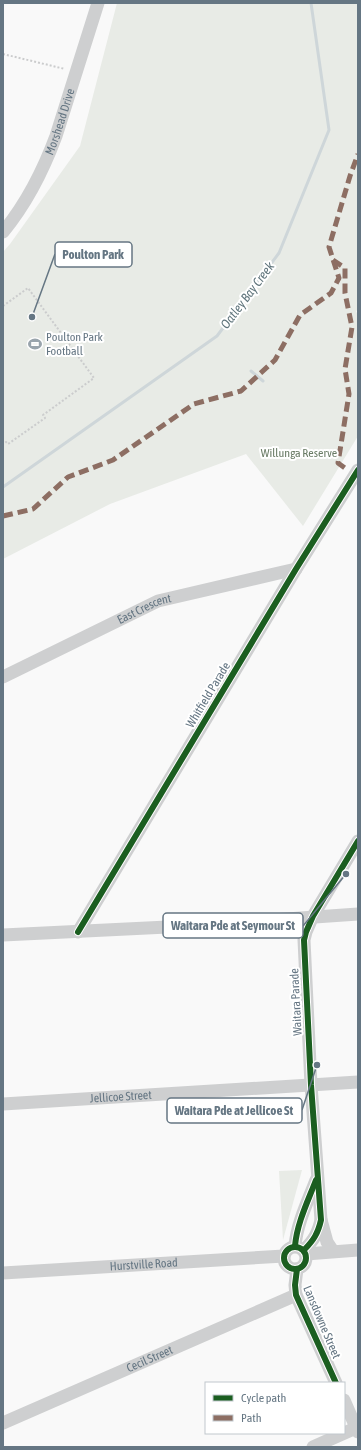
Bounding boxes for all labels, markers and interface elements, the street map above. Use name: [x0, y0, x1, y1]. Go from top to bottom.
street label: Morshead Drive: [42, 87, 78, 157]
callout: Poulton Park: [55, 242, 132, 267]
text: Poulton Park: [62, 247, 124, 262]
water label: Oatley Bay Creek: [218, 259, 277, 332]
place label: Poulton Park Football: [46, 330, 104, 358]
sports icon: Poulton Park Football: [27, 336, 43, 352]
park label: Willunga Reserve: [261, 446, 337, 460]
street label: East Crescent: [115, 591, 173, 627]
street label: Whitfield Parade: [183, 660, 233, 730]
callout: Waitara Pde at Seymour St: [163, 913, 303, 938]
text: Waitara Pde at Seymour St: [170, 918, 295, 933]
street label: Waitara Parade: [287, 968, 305, 1036]
street label: Jellicoe Street: [89, 1088, 153, 1106]
callout: Waitara Pde at Jellicoe St: [167, 1098, 302, 1123]
text: Waitara Pde at Jellicoe St: [174, 1103, 294, 1118]
street label: Hurstville Road: [109, 1255, 178, 1274]
street label: Lansdowne Street: [300, 1283, 344, 1361]
street label: Cecil Street: [124, 1342, 175, 1375]
legend: [205, 1382, 345, 1434]
text: Cycle path: [241, 1391, 286, 1405]
text: Path: [241, 1411, 262, 1425]

